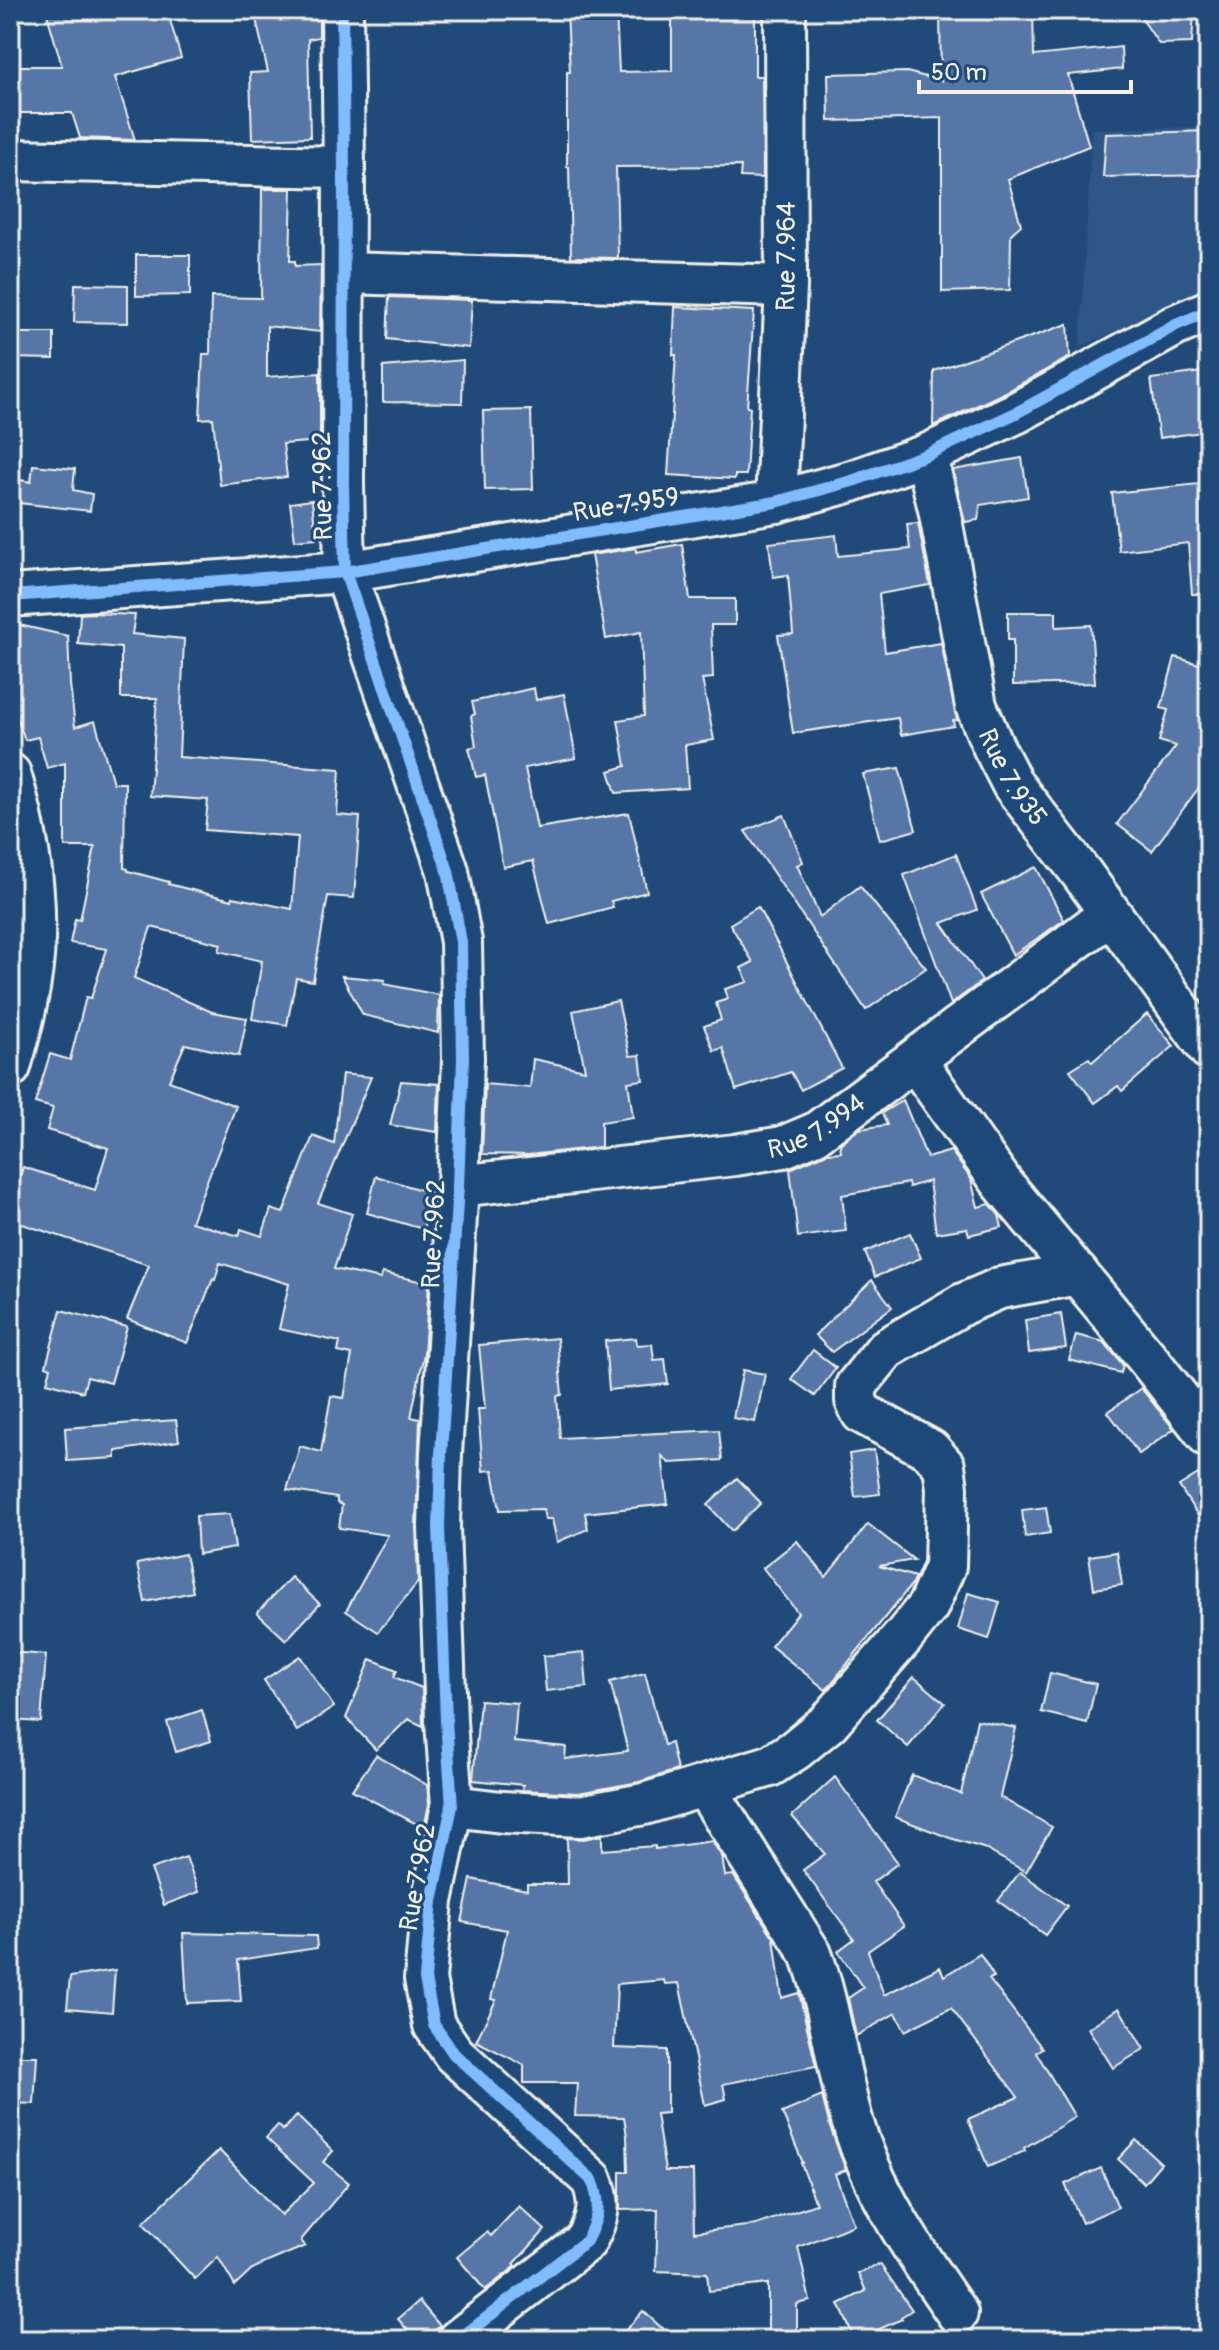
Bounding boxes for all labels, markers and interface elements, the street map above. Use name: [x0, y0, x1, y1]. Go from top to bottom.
scale bar: [919, 44, 1131, 94]
text: 50 m: [931, 58, 987, 87]
street label: Rue 7.964: [770, 201, 803, 312]
street label: Rue 7.962: [306, 431, 340, 541]
street label: Rue 7.959: [571, 481, 681, 529]
street label: Rue 7.935: [971, 724, 1054, 832]
street label: Rue 7.994: [765, 1087, 872, 1166]
street label: Rue 7.962: [415, 1179, 453, 1289]
street label: Rue 7.962: [393, 1821, 443, 1934]

